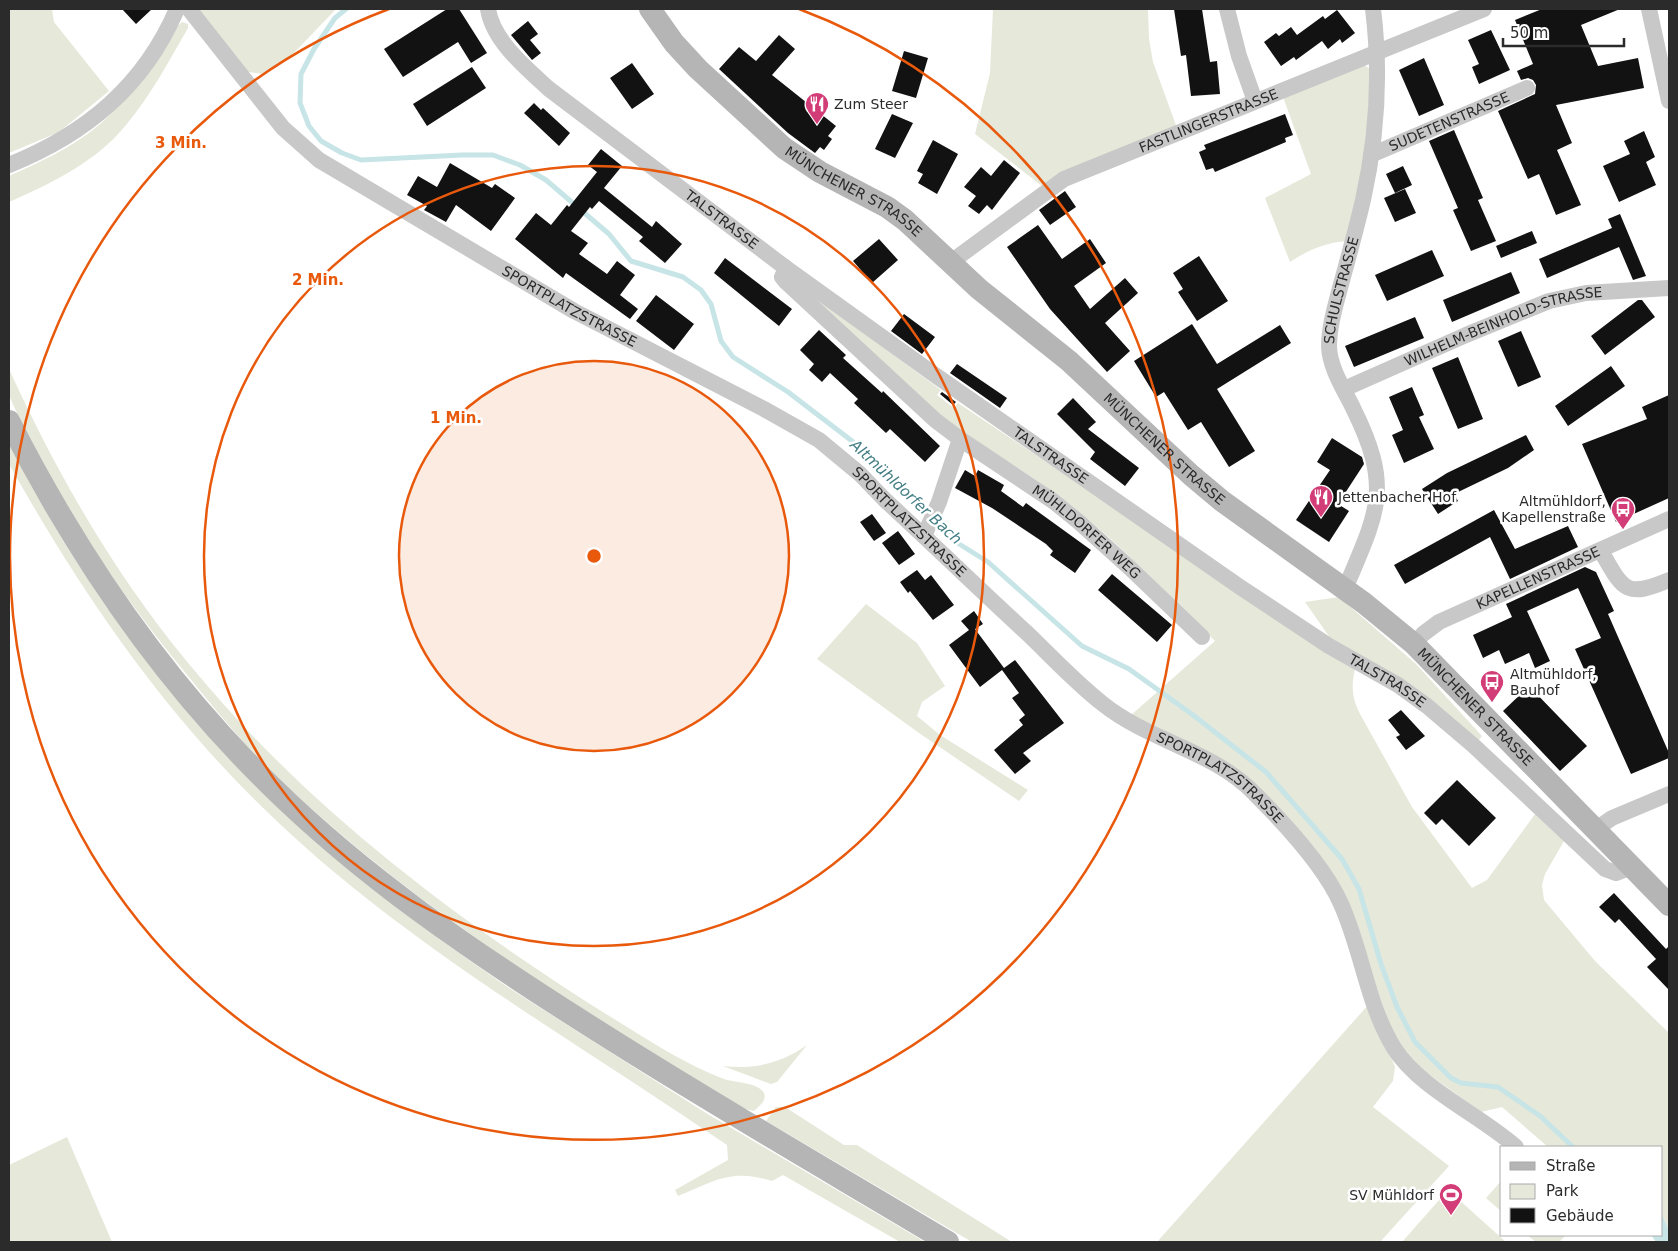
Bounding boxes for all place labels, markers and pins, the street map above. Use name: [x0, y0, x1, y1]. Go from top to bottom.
restaurant icon: Zum Steer: [804, 91, 830, 125]
place label: Zum Steer: [834, 96, 908, 112]
restaurant icon: Jettenbacher Hof: [1308, 484, 1334, 518]
place label: Jettenbacher Hof: [1337, 489, 1457, 505]
place label: Altmühldorf, Kapellenstraße: [1501, 493, 1606, 525]
bus stop icon: Altmühldorf, Kapellenstraße: [1610, 496, 1636, 530]
centre of rings: [585, 547, 603, 565]
place label: Altmühldorf, Bauhof: [1510, 666, 1597, 698]
bus stop icon: Altmühldorf, Bauhof: [1479, 669, 1505, 703]
sports icon: SV Mühldorf: [1438, 1182, 1464, 1216]
place label: SV Mühldorf: [1349, 1187, 1435, 1203]

